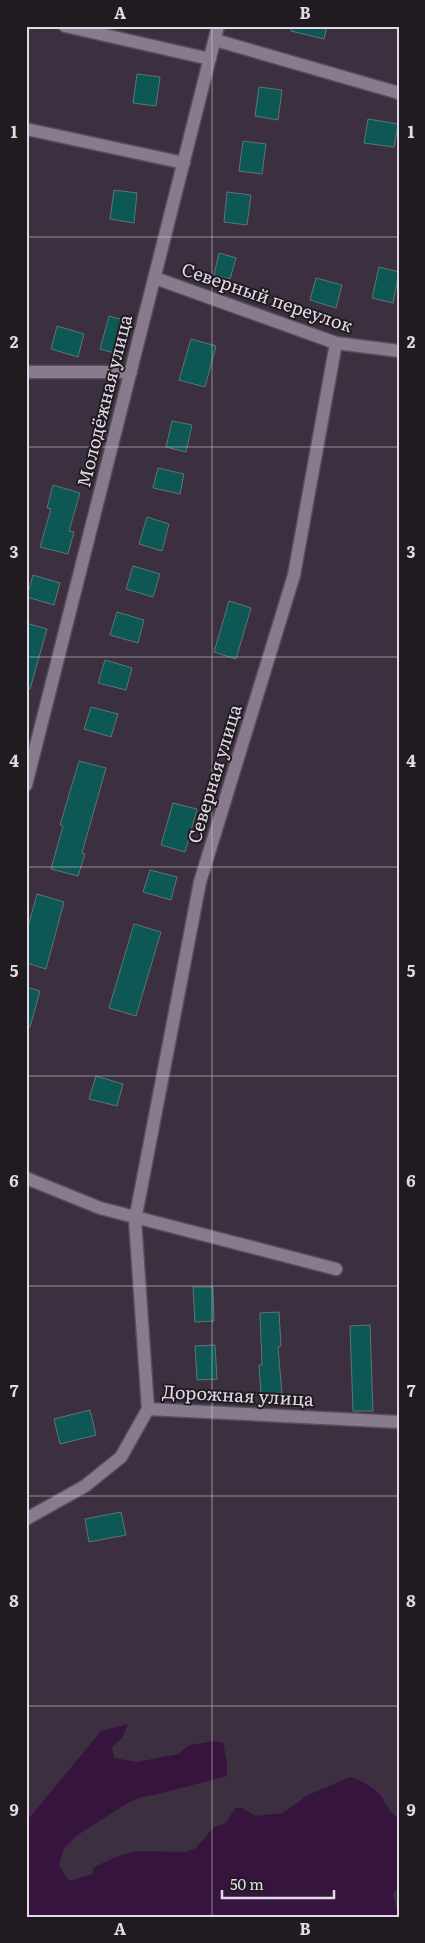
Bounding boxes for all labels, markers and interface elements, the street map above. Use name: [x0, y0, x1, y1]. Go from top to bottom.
text: A: [114, 0, 126, 24]
text: B: [299, 0, 311, 24]
text: 1: [11, 119, 18, 143]
text: 1: [408, 119, 415, 143]
street label: Северный переулок: [178, 255, 357, 339]
street label: Молодёжная улица: [69, 311, 138, 490]
text: 2: [10, 329, 19, 353]
text: 2: [407, 329, 416, 353]
text: 3: [10, 539, 19, 563]
text: 3: [407, 539, 416, 563]
street label: Северная улица: [180, 701, 248, 846]
text: 4: [9, 748, 19, 772]
text: 4: [406, 748, 416, 772]
text: 5: [10, 958, 19, 982]
text: 5: [407, 958, 416, 982]
text: 6: [9, 1168, 19, 1192]
text: 6: [406, 1168, 416, 1192]
street label: Дорожная улица: [162, 1377, 315, 1412]
text: 7: [10, 1378, 19, 1402]
text: 7: [407, 1378, 416, 1402]
text: 8: [9, 1588, 19, 1612]
text: 8: [406, 1588, 416, 1612]
text: 9: [9, 1797, 19, 1821]
text: 9: [406, 1797, 416, 1821]
scale bar: [222, 1868, 335, 1900]
text: 50 m: [230, 1872, 264, 1895]
text: A: [114, 1916, 126, 1940]
text: B: [299, 1916, 311, 1940]

